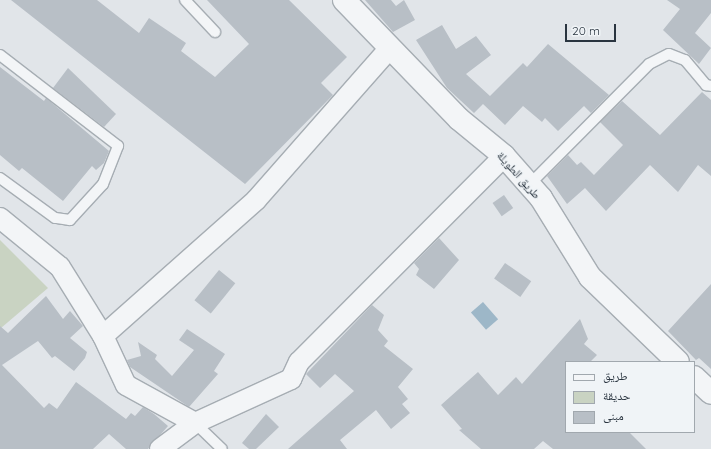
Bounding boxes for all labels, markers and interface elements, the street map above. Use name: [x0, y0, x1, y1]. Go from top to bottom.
scale bar: [567, 16, 618, 42]
text: 20 m: [572, 23, 600, 38]
street label: طريق الطويلة: [494, 148, 544, 202]
legend: [565, 361, 695, 433]
text: طريق: [603, 368, 628, 383]
text: حديقة: [603, 388, 631, 403]
text: مبنى: [603, 408, 624, 423]

